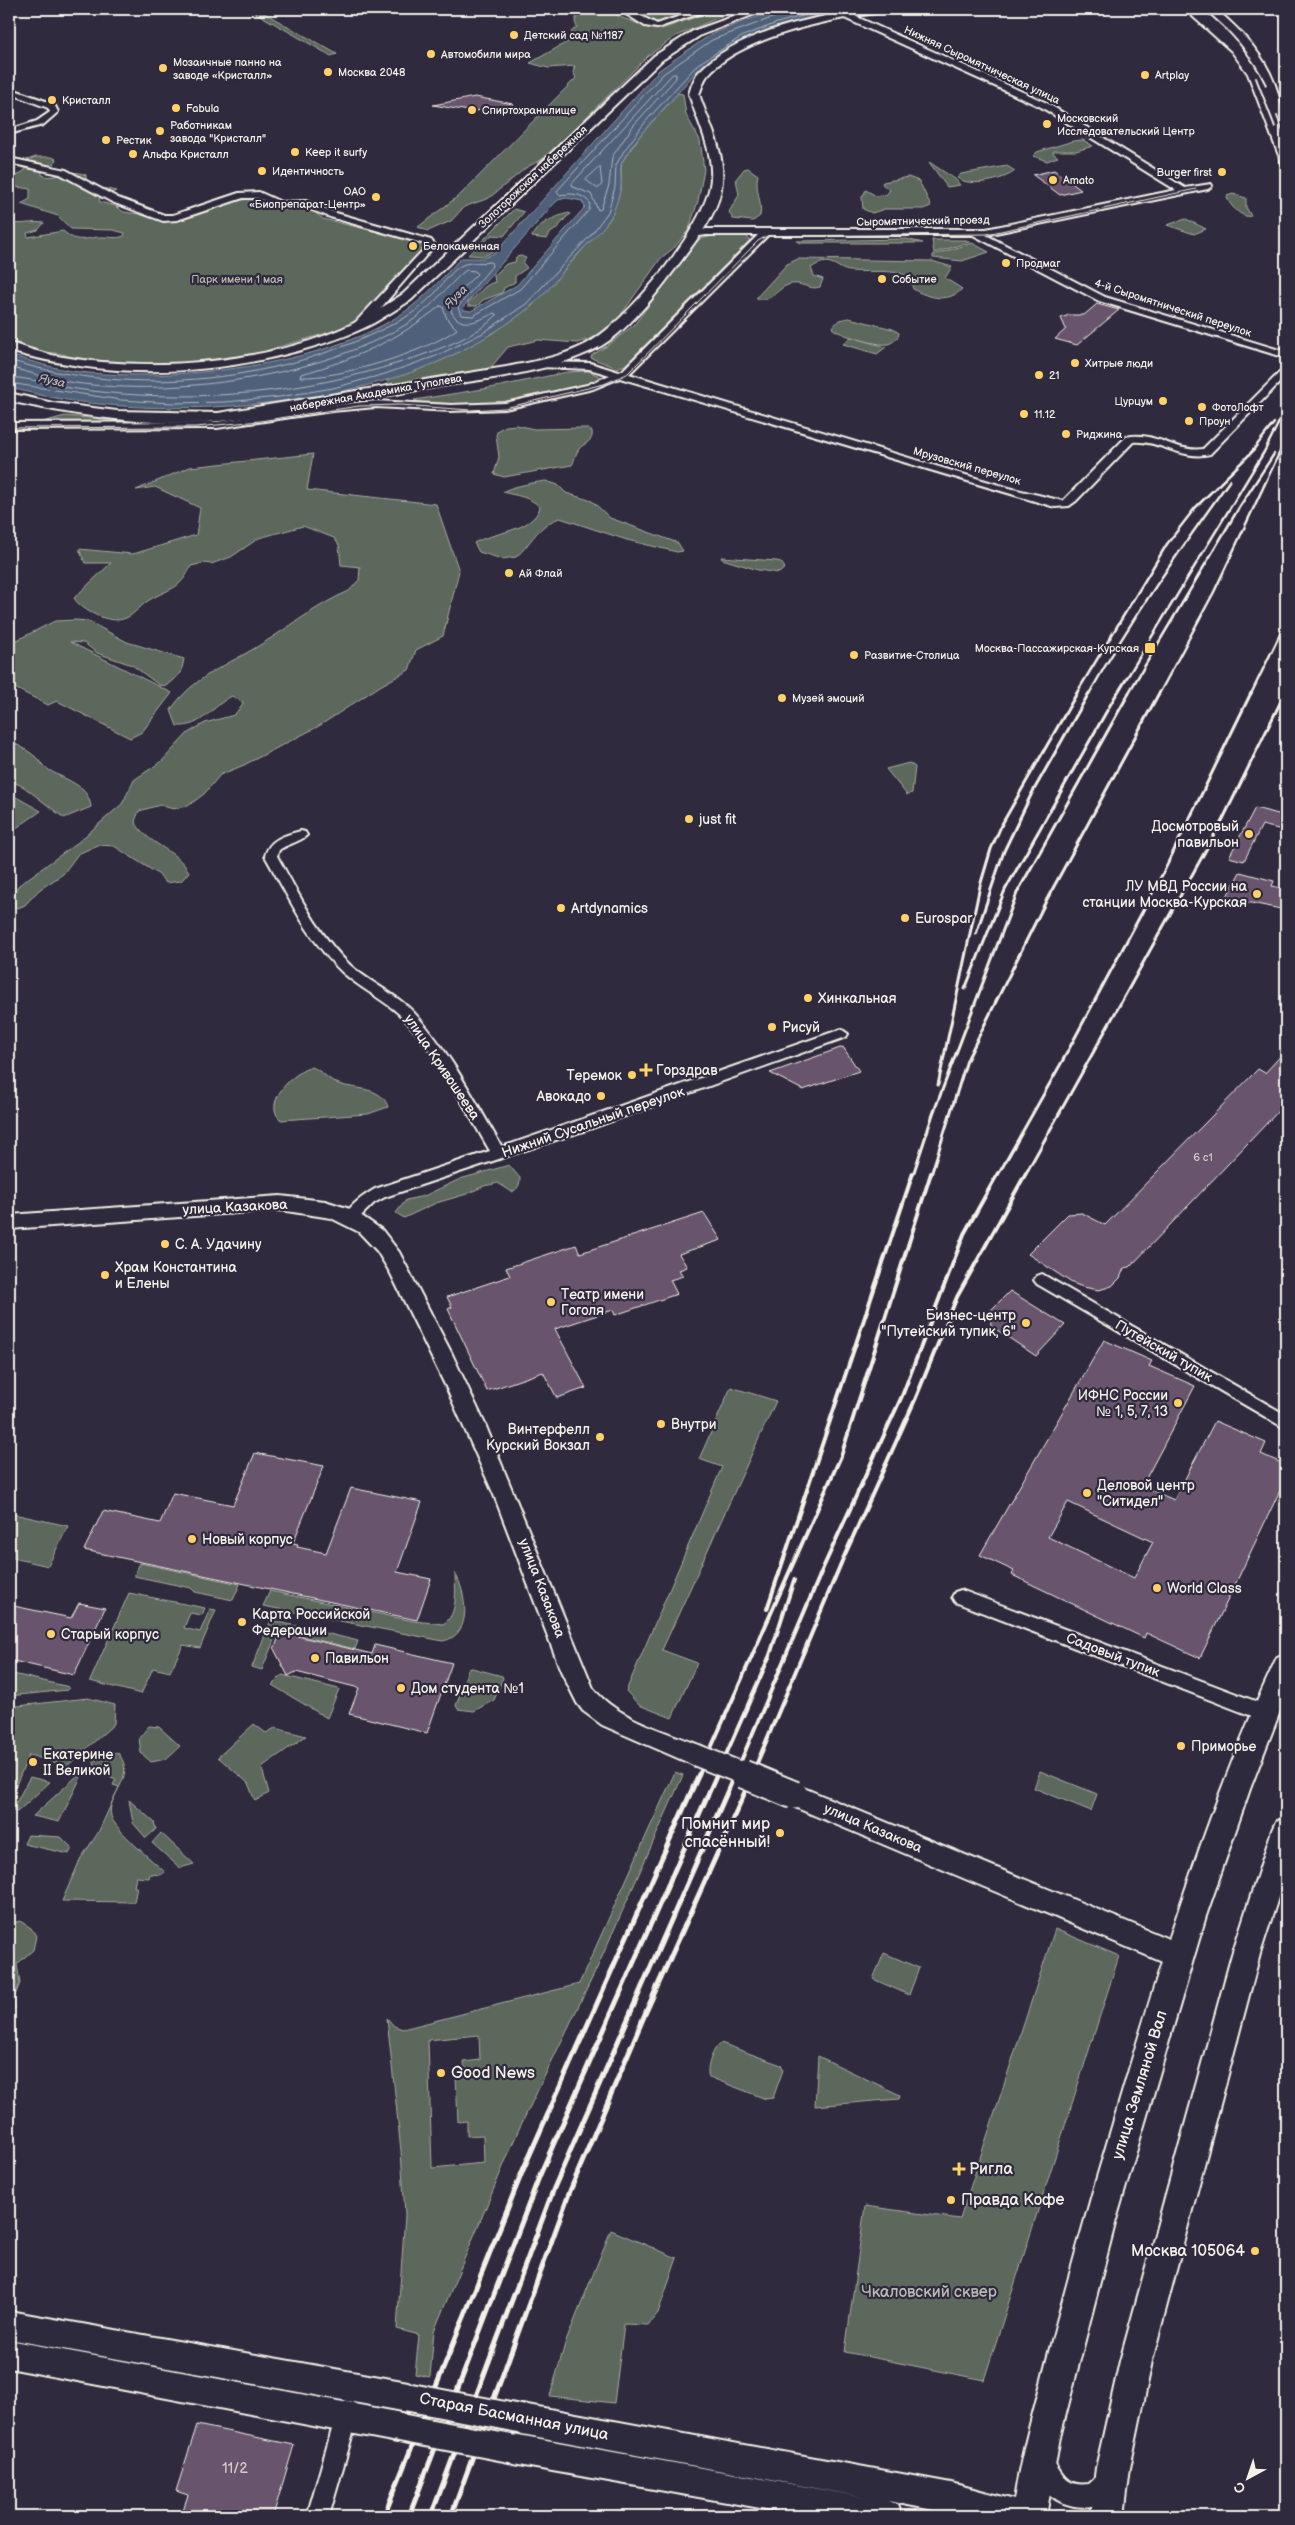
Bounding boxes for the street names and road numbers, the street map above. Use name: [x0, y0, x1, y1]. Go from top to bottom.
street label: Нижняя Сыромятническая улица: [902, 23, 1062, 107]
street label: Золоторожская набережная: [476, 123, 590, 231]
street label: Сыромятнический проезд: [856, 213, 990, 229]
street label: 4-й Сыромятнический переулок: [1093, 276, 1253, 340]
street label: набережная Академика Туполева: [289, 371, 464, 415]
street label: Мрузовский переулок: [912, 444, 1023, 488]
street label: улица Кривошеева: [400, 1011, 484, 1124]
street label: Нижний Сусальный переулок: [499, 1083, 687, 1161]
street label: улица Казакова: [182, 1196, 289, 1218]
street label: Путейский тупик: [1112, 1316, 1216, 1386]
street label: улица Казакова: [515, 1536, 569, 1641]
street label: Садовый тупик: [1064, 1629, 1163, 1681]
street label: улица Казакова: [821, 1800, 925, 1857]
street label: улица Земляной Вал: [1108, 2008, 1172, 2162]
street label: Старая Басманная улица: [418, 2389, 611, 2445]

